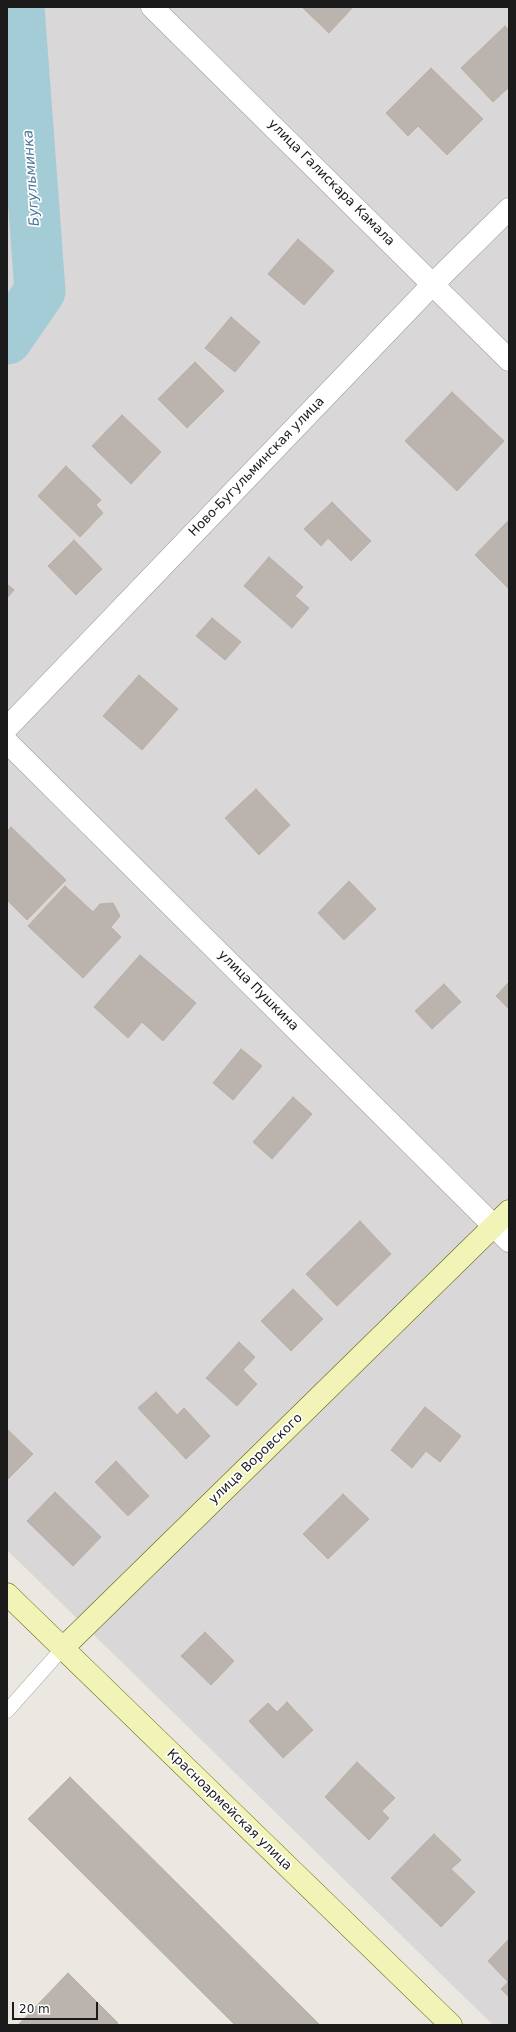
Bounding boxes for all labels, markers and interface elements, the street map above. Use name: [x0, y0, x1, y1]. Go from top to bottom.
street label: улица Галискара Камала: [264, 116, 398, 250]
water label: Бугульминка: [20, 129, 44, 227]
street label: Ново-Бугульминская улица: [186, 394, 328, 540]
street label: улица Пушкина: [214, 947, 302, 1035]
street label: улица Воровского: [206, 1410, 306, 1508]
street label: Красноармейская улица: [163, 1746, 295, 1874]
scale bar: [14, 1994, 100, 2020]
text: 20 m: [19, 2002, 50, 2016]

